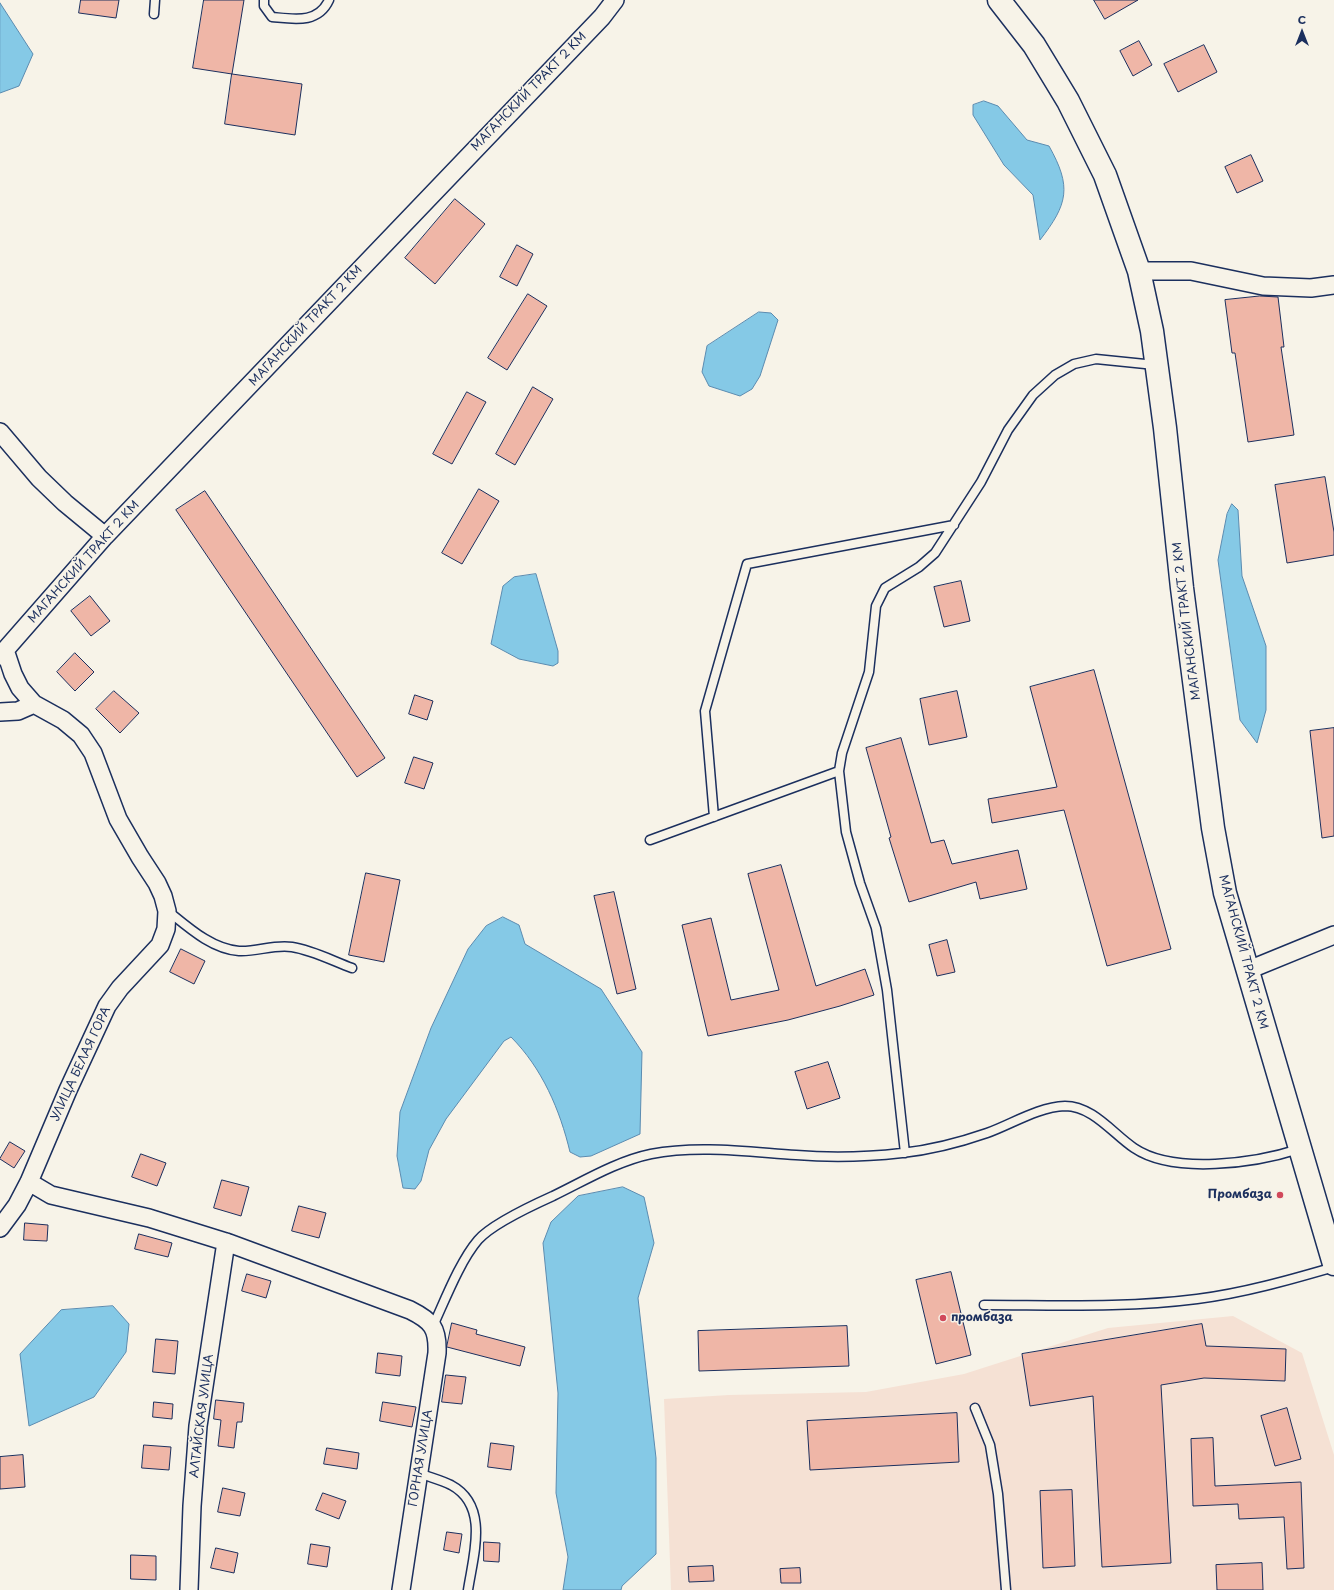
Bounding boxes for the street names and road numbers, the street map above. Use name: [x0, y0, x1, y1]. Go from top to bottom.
street label: МАГАНСКИЙ ТРАКТ 2 КМ: [468, 30, 590, 154]
street label: МАГАНСКИЙ ТРАКТ 2 КМ: [246, 263, 366, 389]
street label: МАГАНСКИЙ ТРАКТ 2 КМ: [25, 498, 143, 626]
street label: МАГАНСКИЙ ТРАКТ 2 КМ: [1170, 541, 1204, 701]
street label: МАГАНСКИЙ ТРАКТ 2 КМ: [1215, 873, 1271, 1031]
street label: УЛИЦА БЕЛАЯ ГОРА: [48, 1005, 114, 1123]
street label: АЛТАЙСКАЯ УЛИЦА: [187, 1353, 217, 1479]
street label: ГОРНАЯ УЛИЦА: [406, 1408, 436, 1508]

